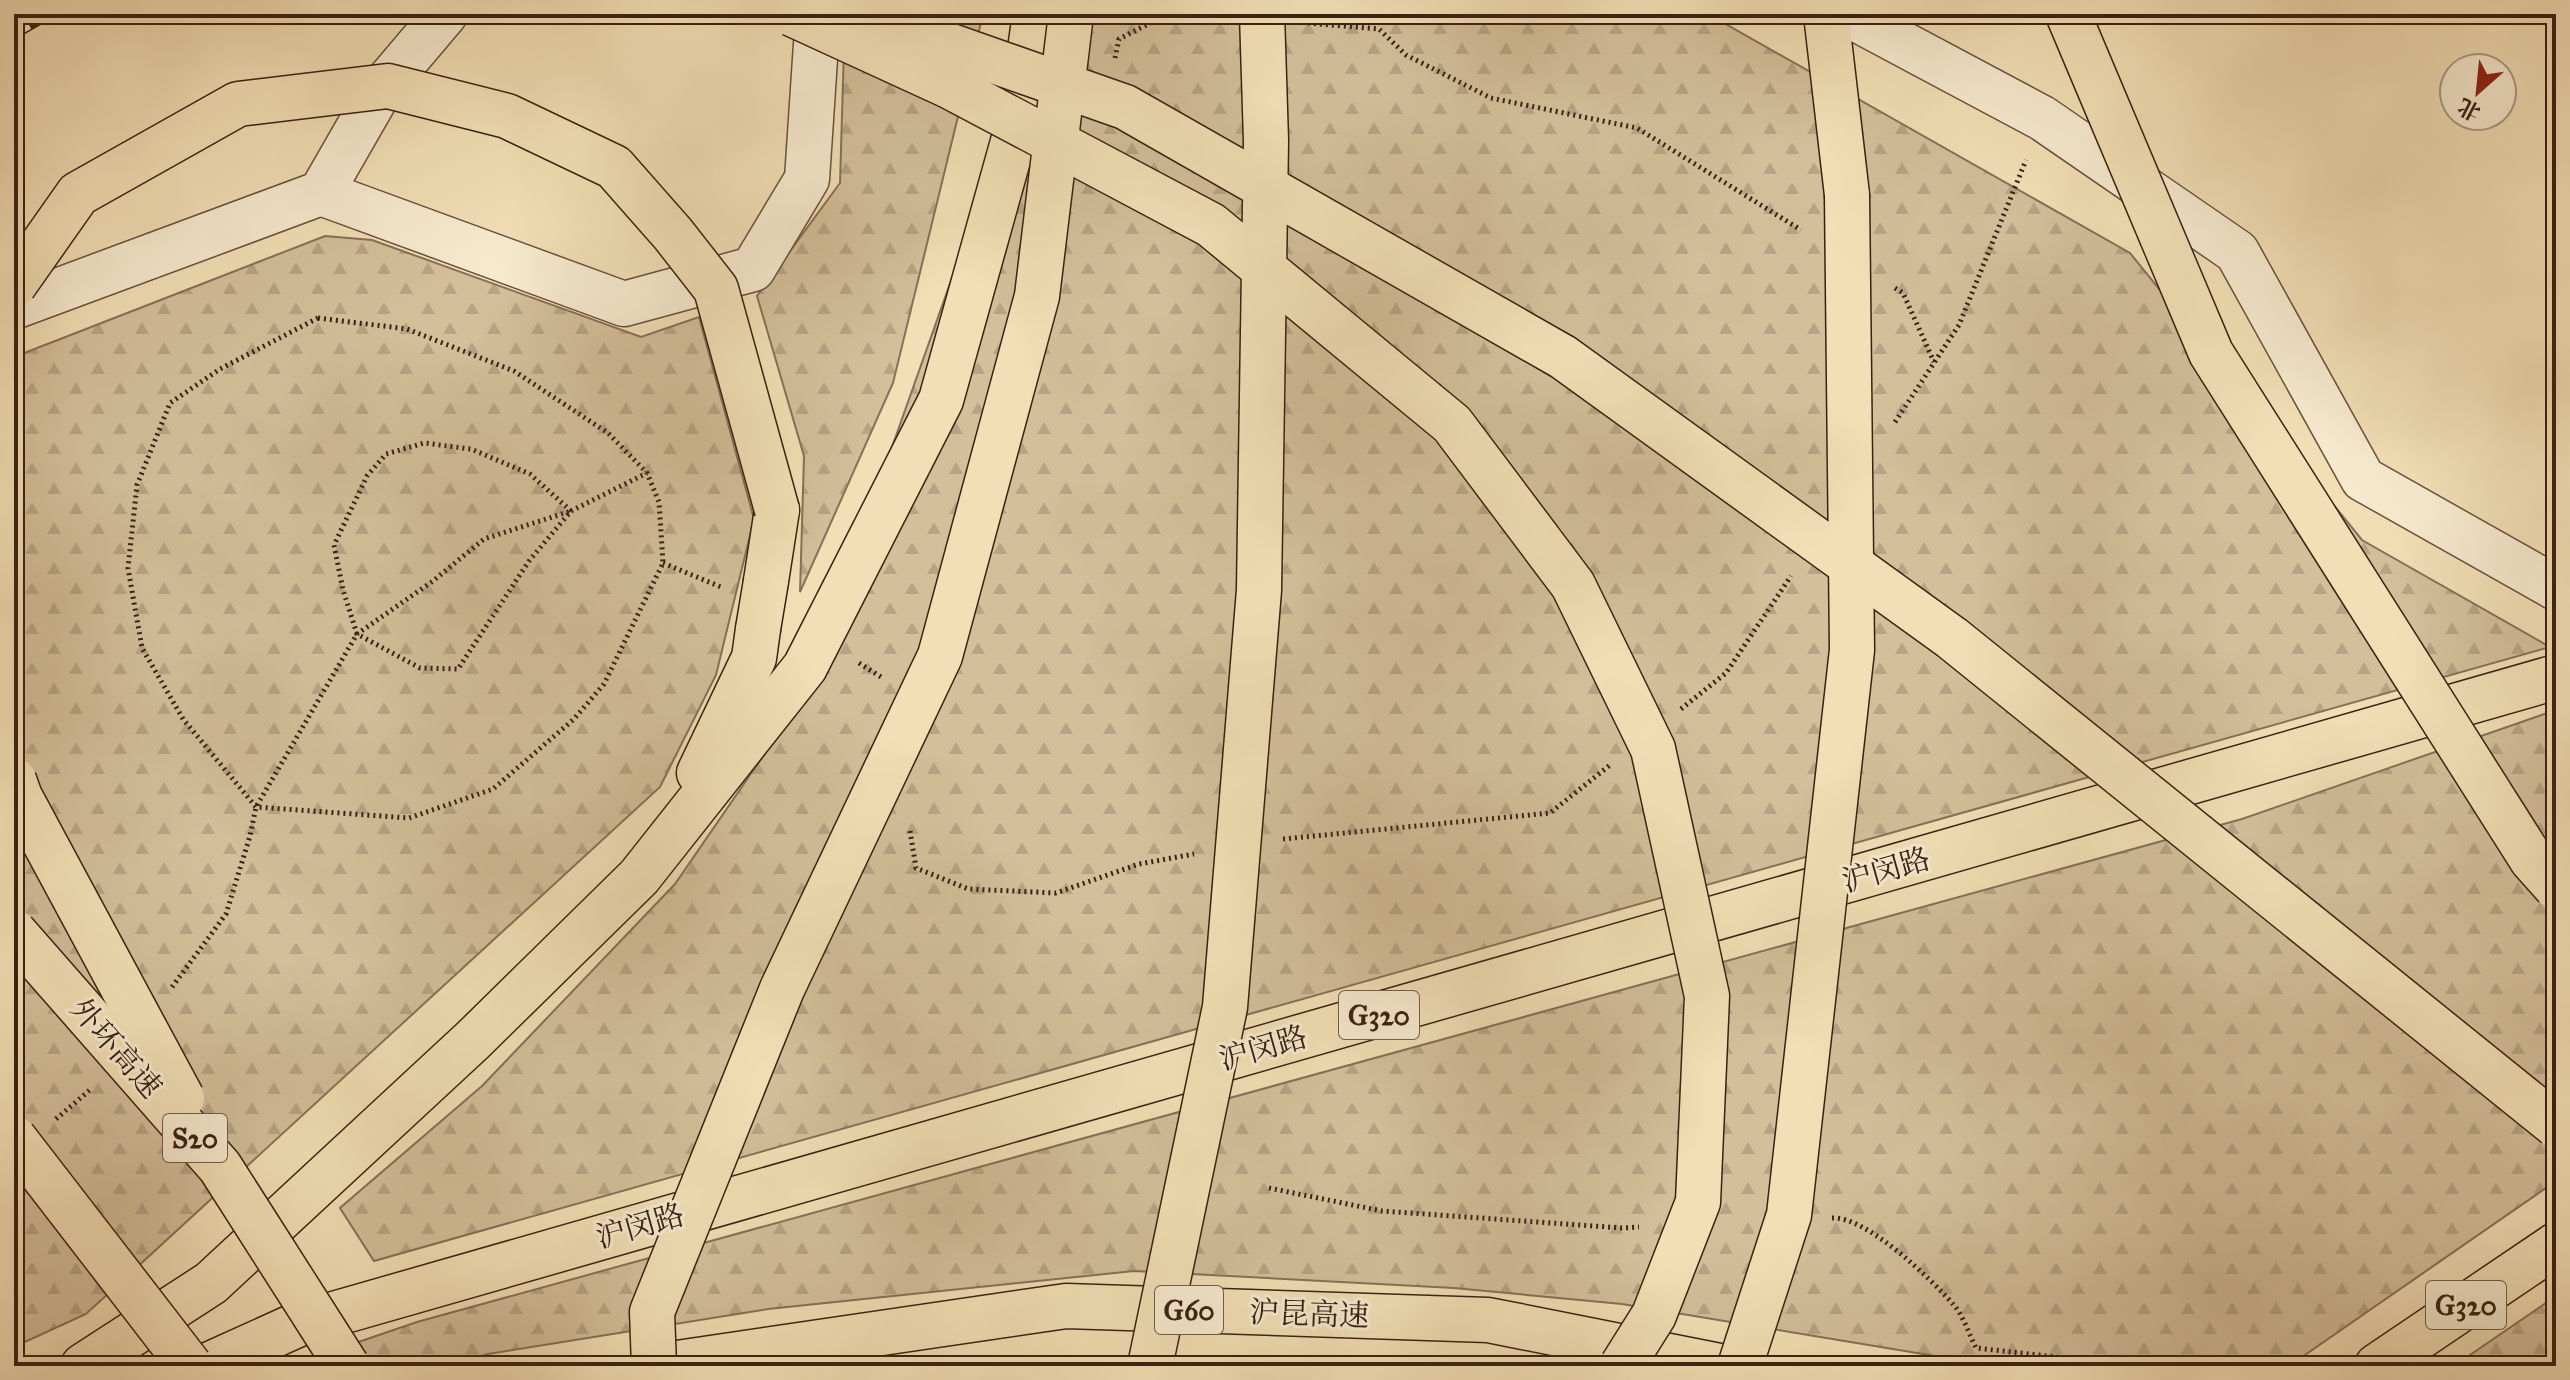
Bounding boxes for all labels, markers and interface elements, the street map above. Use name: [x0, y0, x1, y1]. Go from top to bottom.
north arrow: [2438, 52, 2518, 132]
text: 北: [2453, 92, 2485, 126]
street label: 沪闵路: [1838, 840, 1934, 900]
street label: 外环高速: [63, 991, 169, 1105]
road number: G320: [1339, 991, 1419, 1039]
street label: 沪闵路: [1215, 1018, 1311, 1078]
road number: S20: [163, 1114, 227, 1162]
street label: 沪闵路: [592, 1196, 688, 1256]
road number: G320: [2426, 1281, 2506, 1329]
road number: G60: [1155, 1286, 1223, 1334]
street label: 沪昆高速: [1248, 1294, 1370, 1334]

